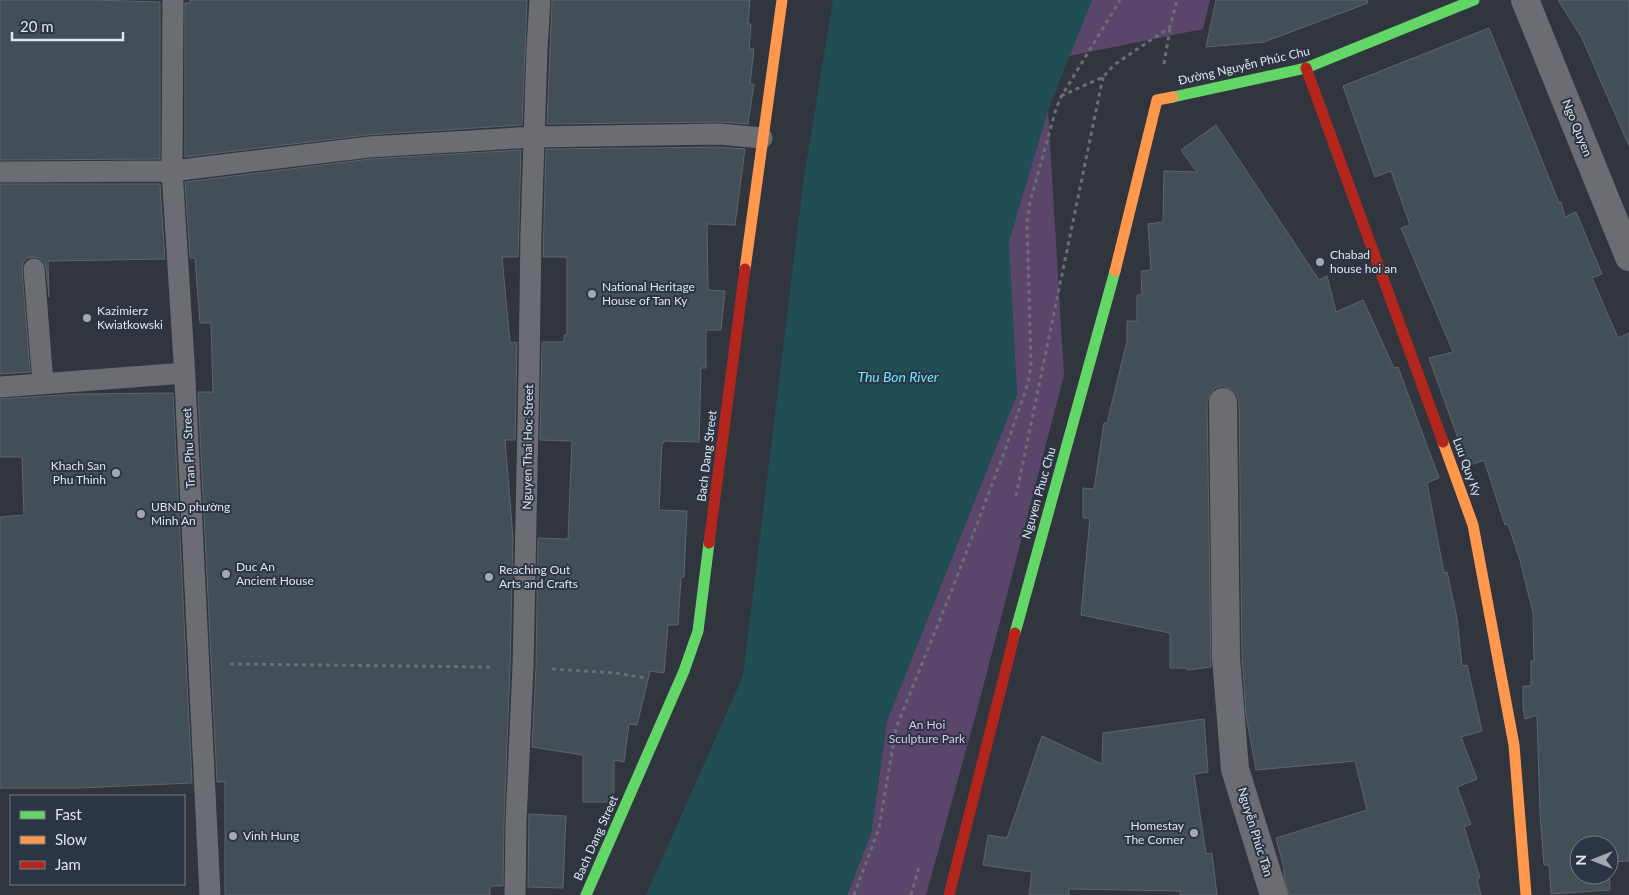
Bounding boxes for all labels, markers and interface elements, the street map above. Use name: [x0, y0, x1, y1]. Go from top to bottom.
scale bar: [12, 10, 124, 42]
text: 20 m: [20, 17, 54, 35]
street label: Đường Nguyễn Phúc Chu: [1177, 43, 1311, 88]
street label: Ngo Quyen: [1559, 97, 1596, 159]
place label: Chabad house hoi an: [1330, 247, 1397, 276]
marker: Chabad house hoi an: [1314, 256, 1326, 268]
place label: National Heritage House of Tan Ky: [602, 279, 695, 308]
marker: National Heritage House of Tan Ky: [586, 288, 598, 300]
place label: Kazimierz Kwiatkowski: [97, 303, 163, 332]
marker: Kazimierz Kwiatkowski: [81, 312, 93, 324]
water label: Thu Bon River: [857, 368, 939, 385]
street label: Nguyen Thai Hoc Street: [519, 383, 536, 510]
street label: Tran Phu Street: [179, 406, 198, 489]
street label: Bach Dang Street: [693, 409, 720, 502]
street label: Luu Quy Ky: [1450, 436, 1485, 499]
street label: Nguyen Phuc Chu: [1018, 445, 1059, 540]
place label: Khach San Phu Thinh: [51, 458, 106, 487]
marker: Khach San Phu Thinh: [110, 467, 122, 479]
place label: UBND phường Minh An: [151, 499, 230, 528]
marker: UBND phường Minh An: [135, 508, 147, 520]
place label: Duc An Ancient House: [236, 559, 314, 588]
place label: Reaching Out Arts and Crafts: [499, 562, 578, 591]
marker: Duc An Ancient House: [220, 568, 232, 580]
marker: Reaching Out Arts and Crafts: [483, 571, 495, 583]
park label: An Hoi Sculpture Park: [889, 717, 966, 746]
street label: Nguyễn Phúc Tần: [1235, 785, 1276, 878]
street label: Bach Dang Street: [570, 792, 621, 883]
legend: [10, 795, 185, 885]
text: Fast: [55, 805, 82, 823]
place label: Homestay The Corner: [1124, 818, 1185, 847]
marker: Homestay The Corner: [1188, 827, 1200, 839]
place label: Vinh Hung: [243, 828, 299, 843]
text: Slow: [55, 830, 87, 848]
marker: Vinh Hung: [227, 830, 239, 842]
north arrow: [1569, 835, 1619, 885]
text: Jam: [55, 855, 81, 873]
text: N: [1572, 855, 1589, 865]

